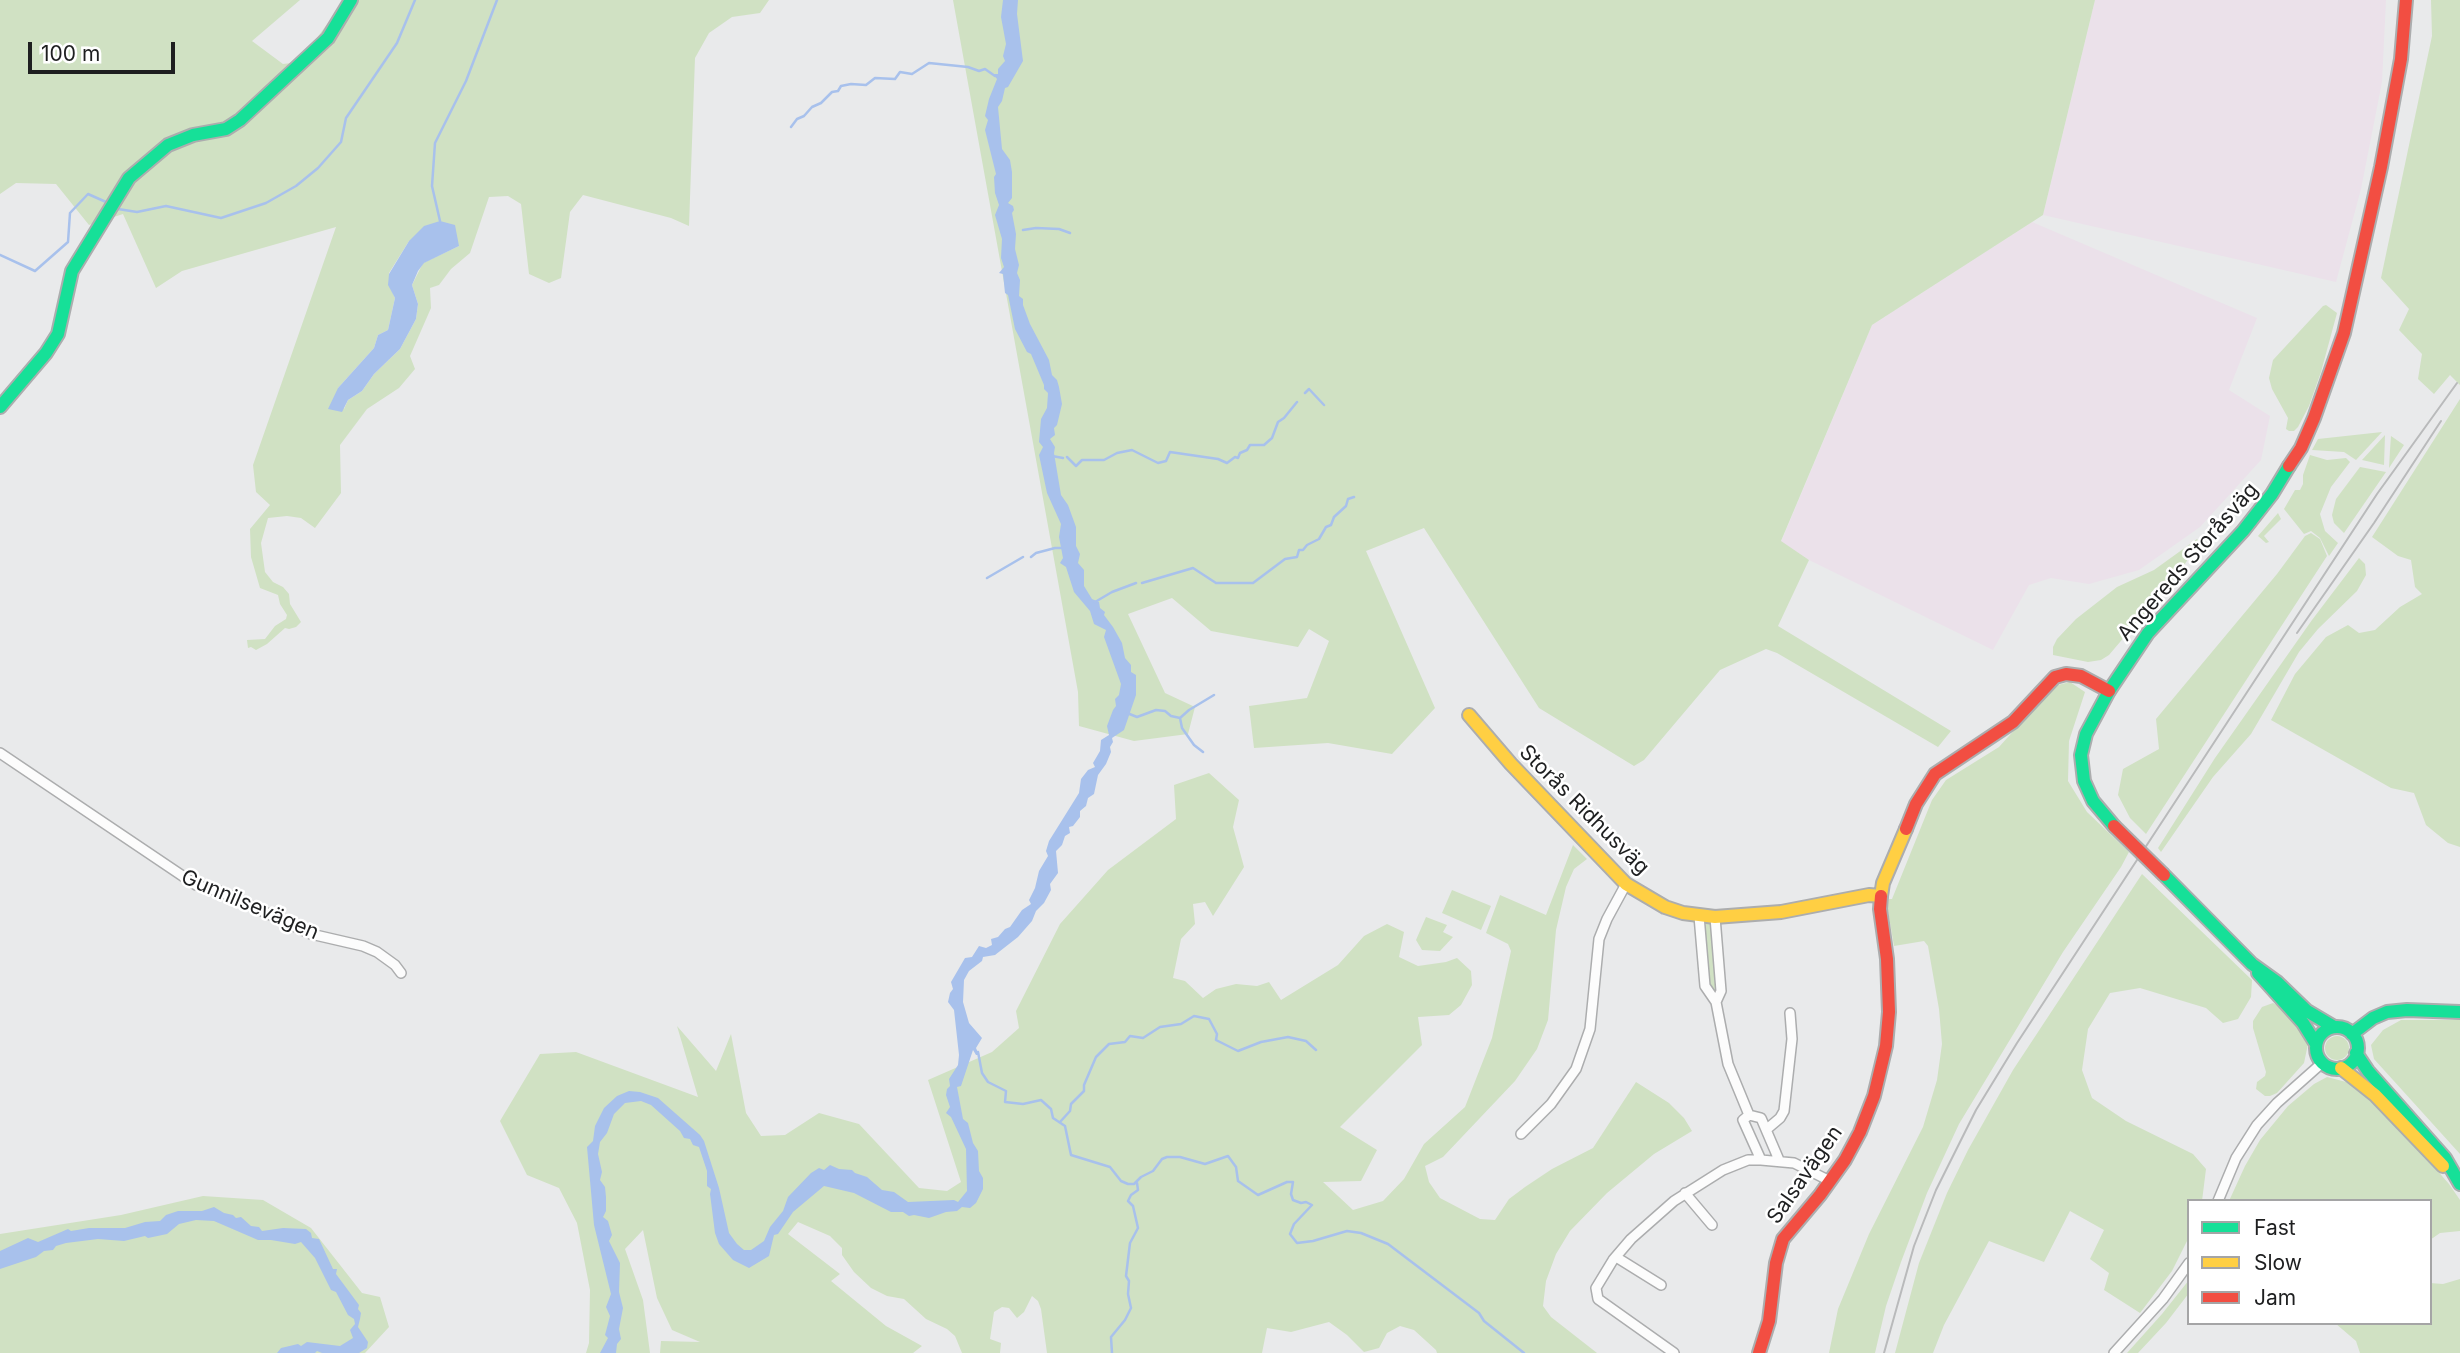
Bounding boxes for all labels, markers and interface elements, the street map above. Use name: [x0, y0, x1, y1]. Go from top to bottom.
scale bar: [32, 28, 178, 72]
text: 100 m: [41, 41, 100, 66]
street label: Angereds Storåsväg: [2112, 478, 2264, 646]
street label: Storås Ridhusväg: [1514, 740, 1654, 880]
street label: Gunnilsevägen: [177, 865, 323, 945]
street label: Salsavägen: [1762, 1121, 1848, 1229]
legend: [2187, 1199, 2432, 1325]
text: Fast: [2254, 1215, 2296, 1240]
text: Slow: [2254, 1250, 2302, 1275]
text: Jam: [2254, 1285, 2296, 1310]

